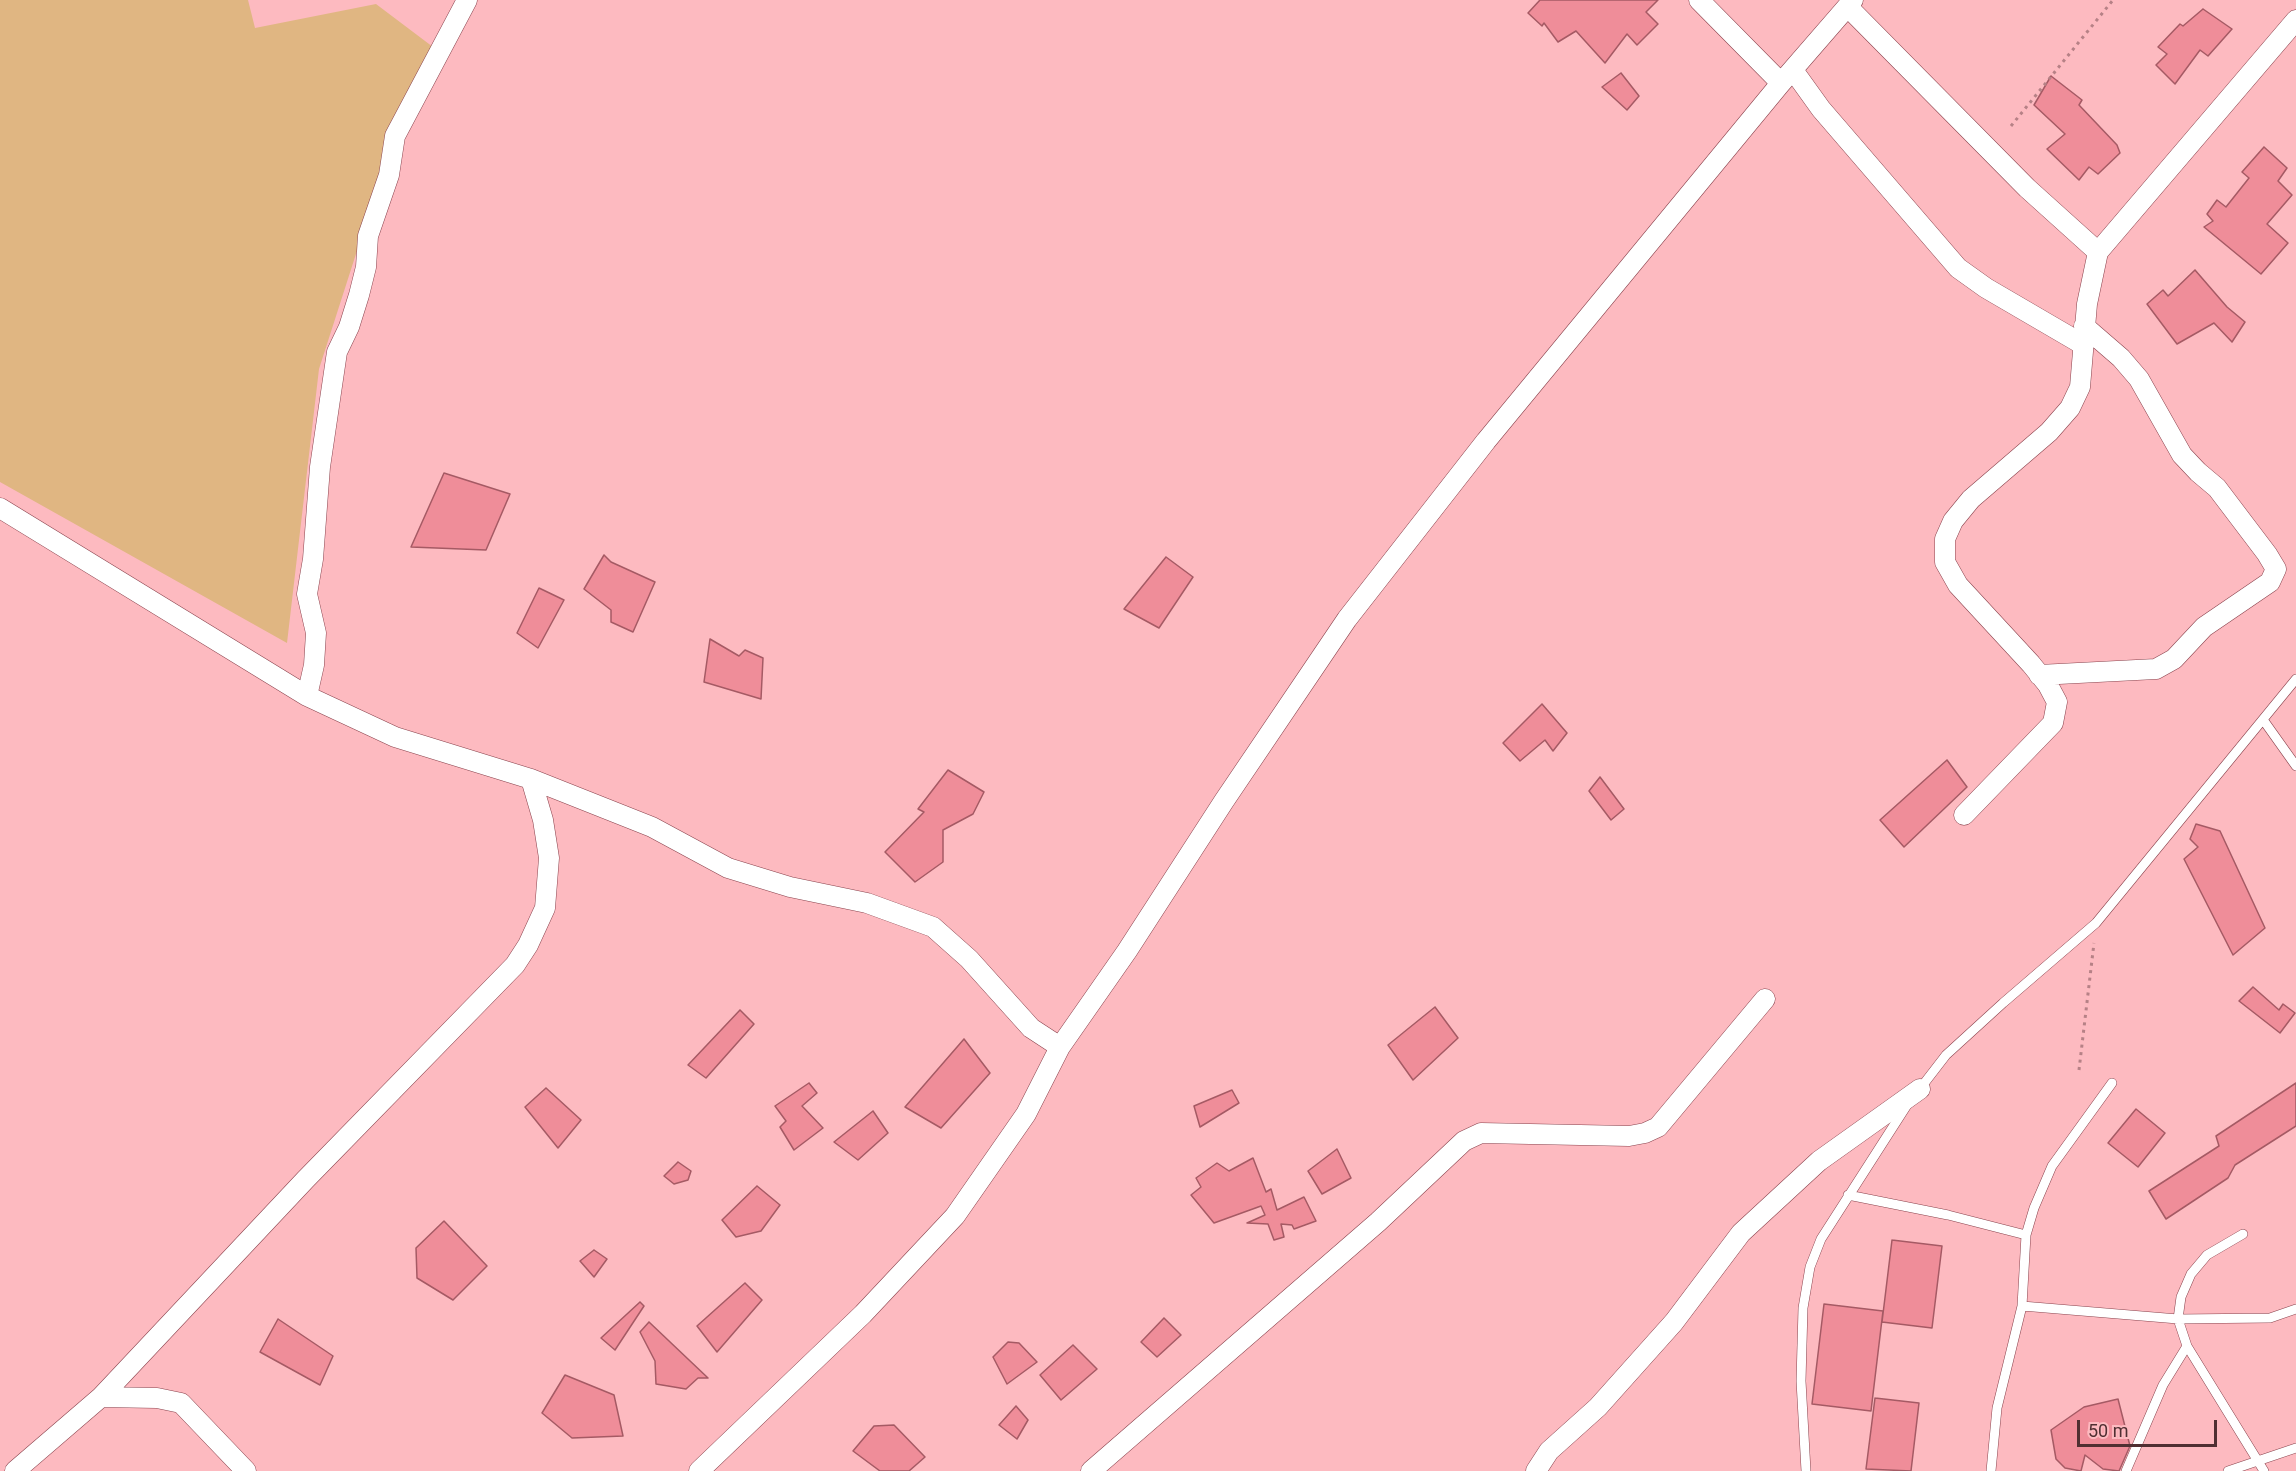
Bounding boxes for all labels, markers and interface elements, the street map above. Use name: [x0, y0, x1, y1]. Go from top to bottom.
scale bar: [2080, 1408, 2220, 1446]
text: 50 m: [2088, 1420, 2128, 1441]

